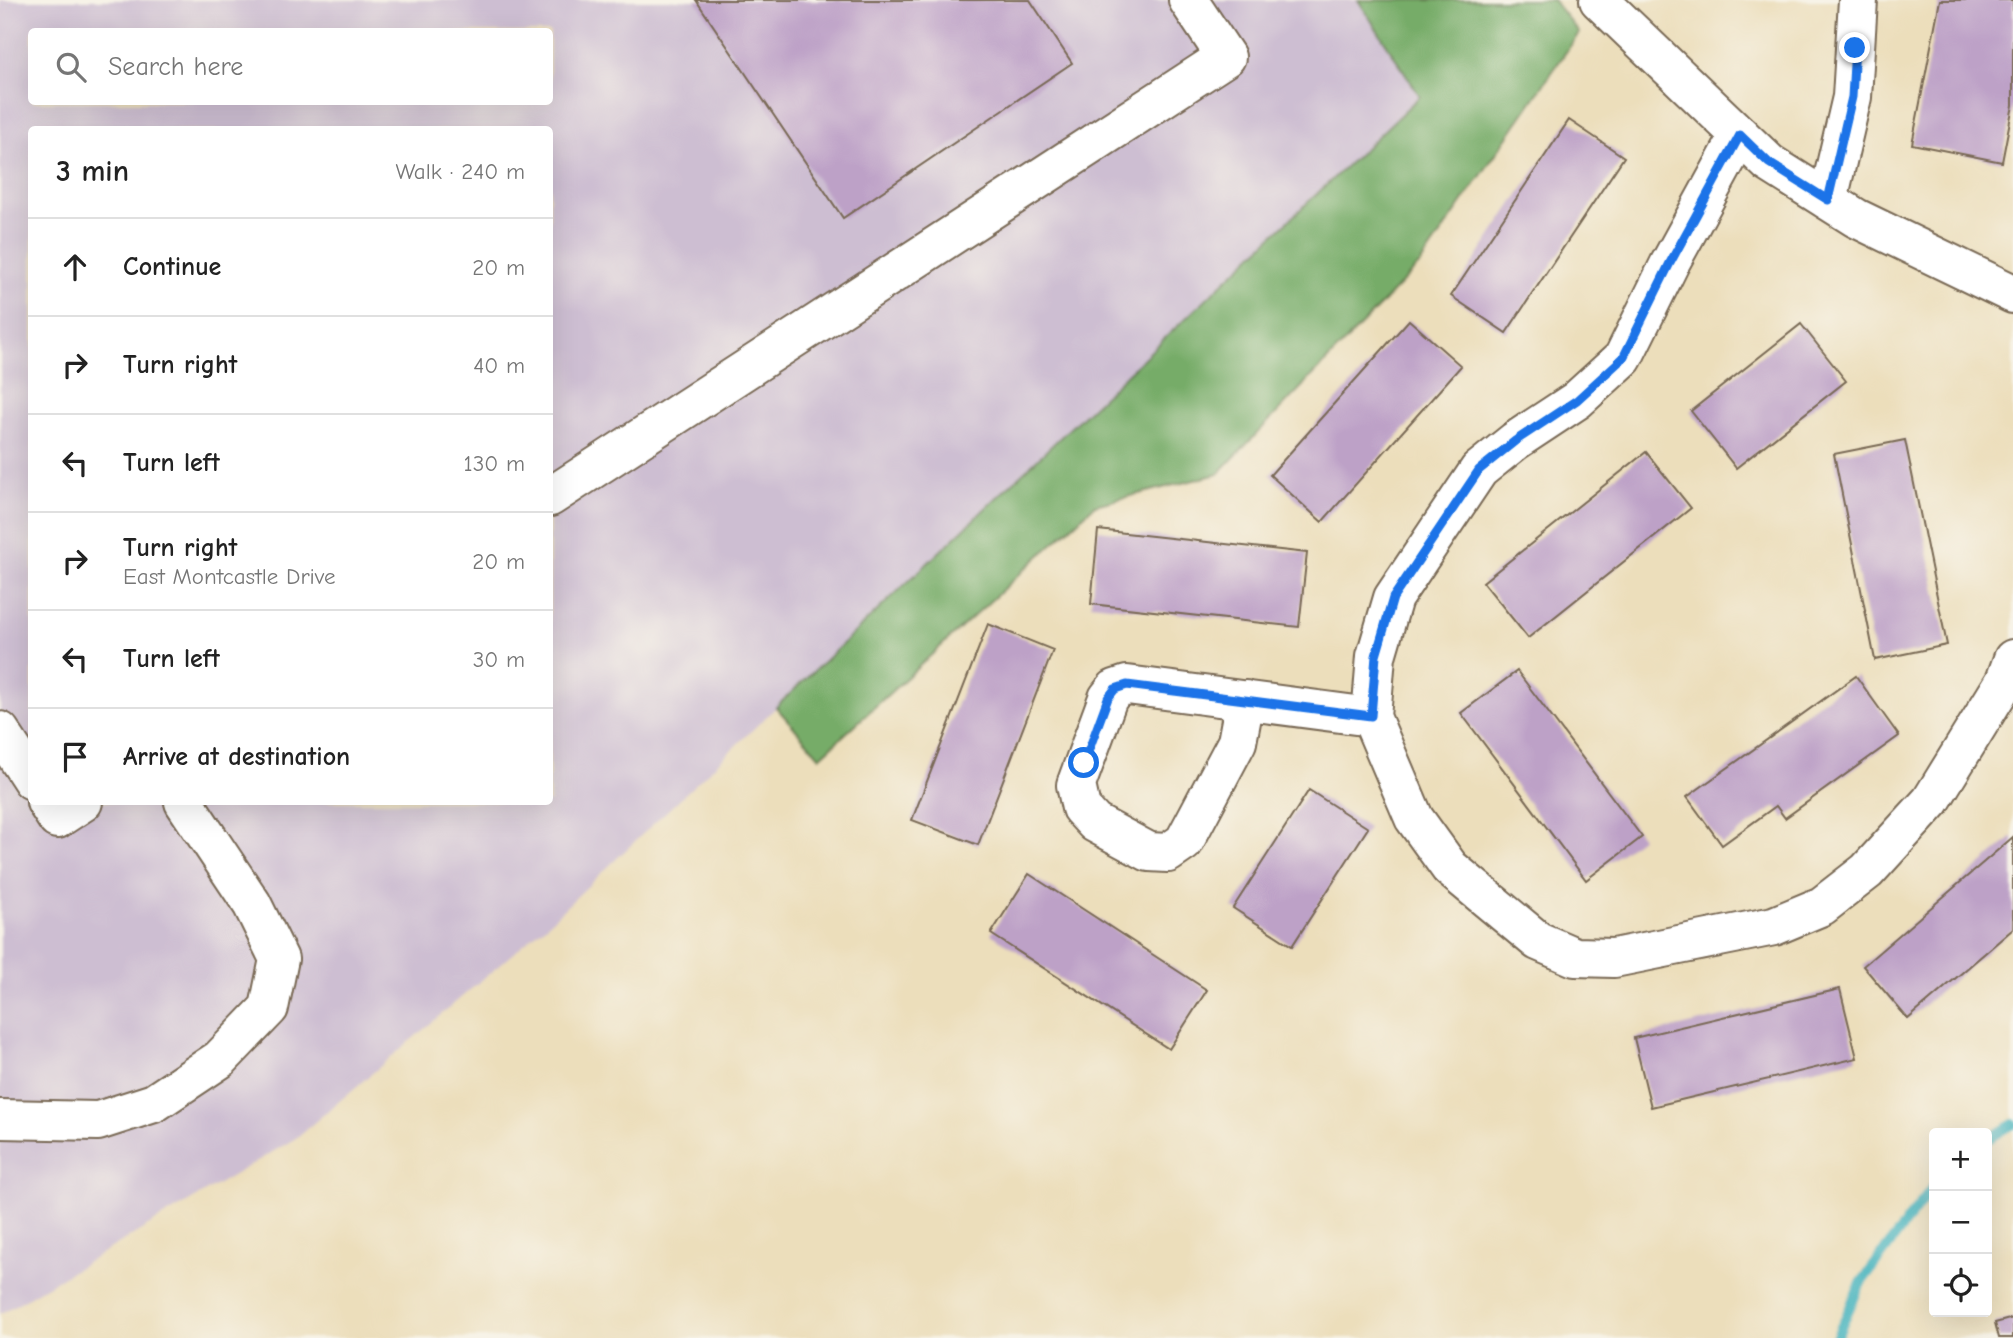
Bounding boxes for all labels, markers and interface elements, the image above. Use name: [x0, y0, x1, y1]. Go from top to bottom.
search box: [28, 28, 553, 105]
route end: [1839, 32, 1870, 63]
icon: search: [52, 48, 90, 86]
text: Search here: [108, 52, 243, 82]
text: 3 min: [56, 154, 129, 189]
text: Walk · 240 m: [395, 158, 525, 185]
icon: ahead: [56, 248, 94, 286]
text: Continue: [123, 252, 221, 282]
text: 20 m: [472, 254, 525, 281]
icon: right: [56, 346, 94, 384]
text: Turn right: [123, 350, 237, 380]
text: 40 m: [473, 352, 525, 379]
icon: left: [56, 444, 94, 482]
text: Turn left: [123, 448, 220, 478]
text: 130 m: [464, 450, 525, 477]
text: Turn right: [123, 533, 237, 563]
icon: right: [56, 542, 94, 580]
text: 20 m: [472, 548, 525, 575]
text: East Montcastle Drive: [123, 563, 335, 590]
icon: left: [56, 640, 94, 678]
text: Turn left: [123, 644, 220, 674]
text: 30 m: [473, 646, 525, 673]
icon: arrive: [56, 738, 94, 776]
text: Arrive at destination: [123, 742, 350, 772]
route start: [1068, 747, 1099, 778]
map controls: [1929, 1128, 1992, 1317]
button: +: [1929, 1128, 1992, 1191]
button: −: [1929, 1191, 1992, 1254]
button: locate: [1929, 1254, 1992, 1317]

